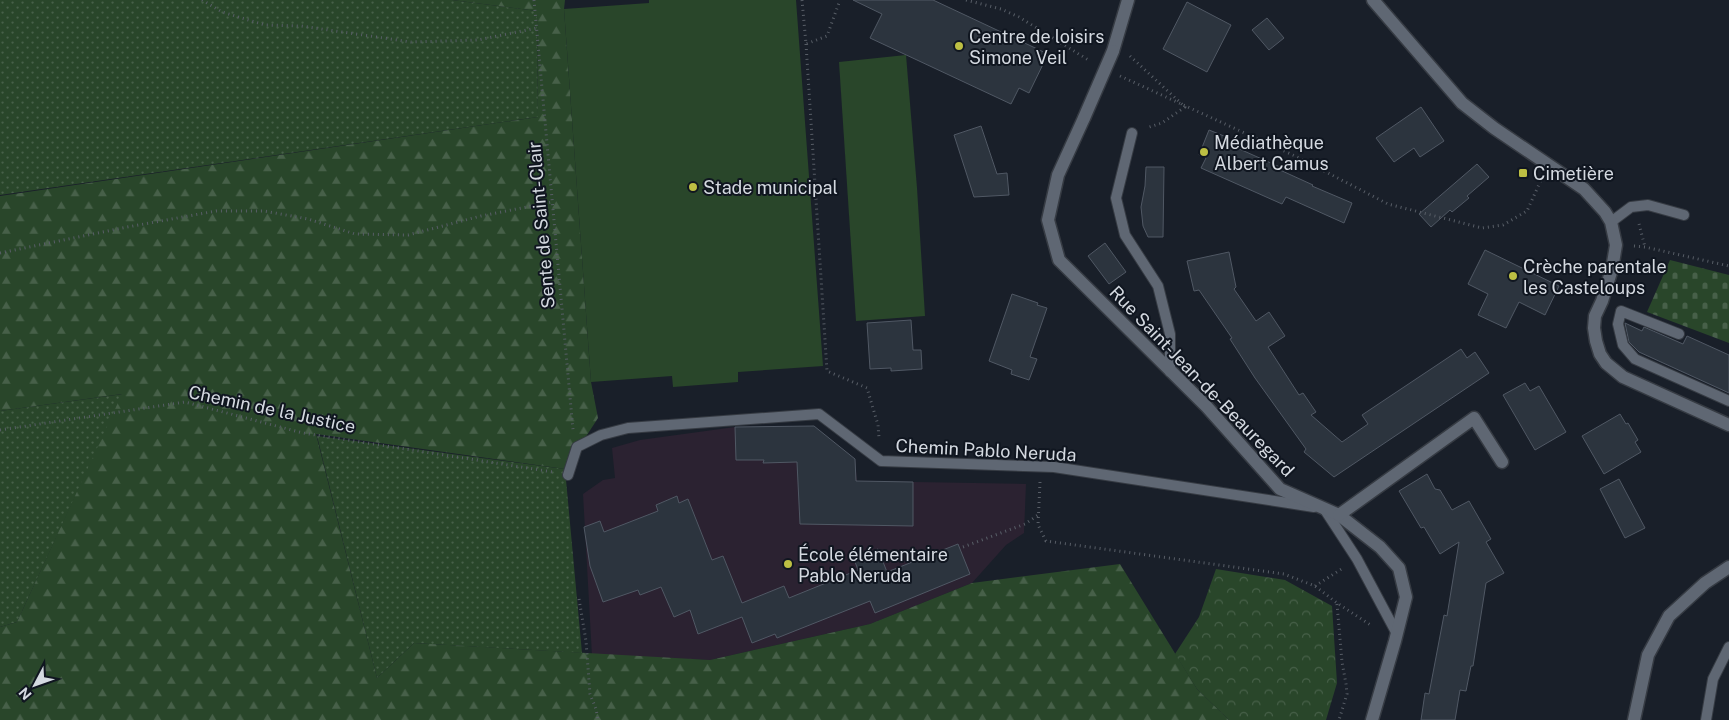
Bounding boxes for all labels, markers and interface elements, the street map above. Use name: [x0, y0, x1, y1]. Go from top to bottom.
place label: Centre de loisirs Simone Veil: [969, 26, 1104, 68]
marker: Centre de loisirs Simone Veil: [953, 40, 965, 52]
place label: Médiathèque Albert Camus: [1214, 132, 1329, 174]
street label: Sente de Saint-Clair: [523, 141, 559, 309]
marker: Médiathèque Albert Camus: [1198, 146, 1210, 158]
place label: Cimetière: [1533, 163, 1614, 184]
marker: Cimetière: [1517, 167, 1529, 179]
place label: Stade municipal: [703, 177, 838, 198]
marker: Stade municipal: [687, 181, 699, 193]
place label: Crèche parentale les Casteloups: [1523, 256, 1667, 298]
marker: Crèche parentale les Casteloups: [1507, 270, 1519, 282]
street label: Rue Saint-Jean-de-Beauregard: [1105, 281, 1299, 481]
street label: Chemin de la Justice: [187, 381, 357, 437]
street label: Chemin Pablo Neruda: [895, 435, 1077, 465]
place label: École élémentaire Pablo Neruda: [798, 543, 948, 586]
marker: École élémentaire Pablo Neruda: [782, 558, 794, 570]
north arrow: [10, 660, 60, 710]
text: N: [16, 684, 35, 703]

